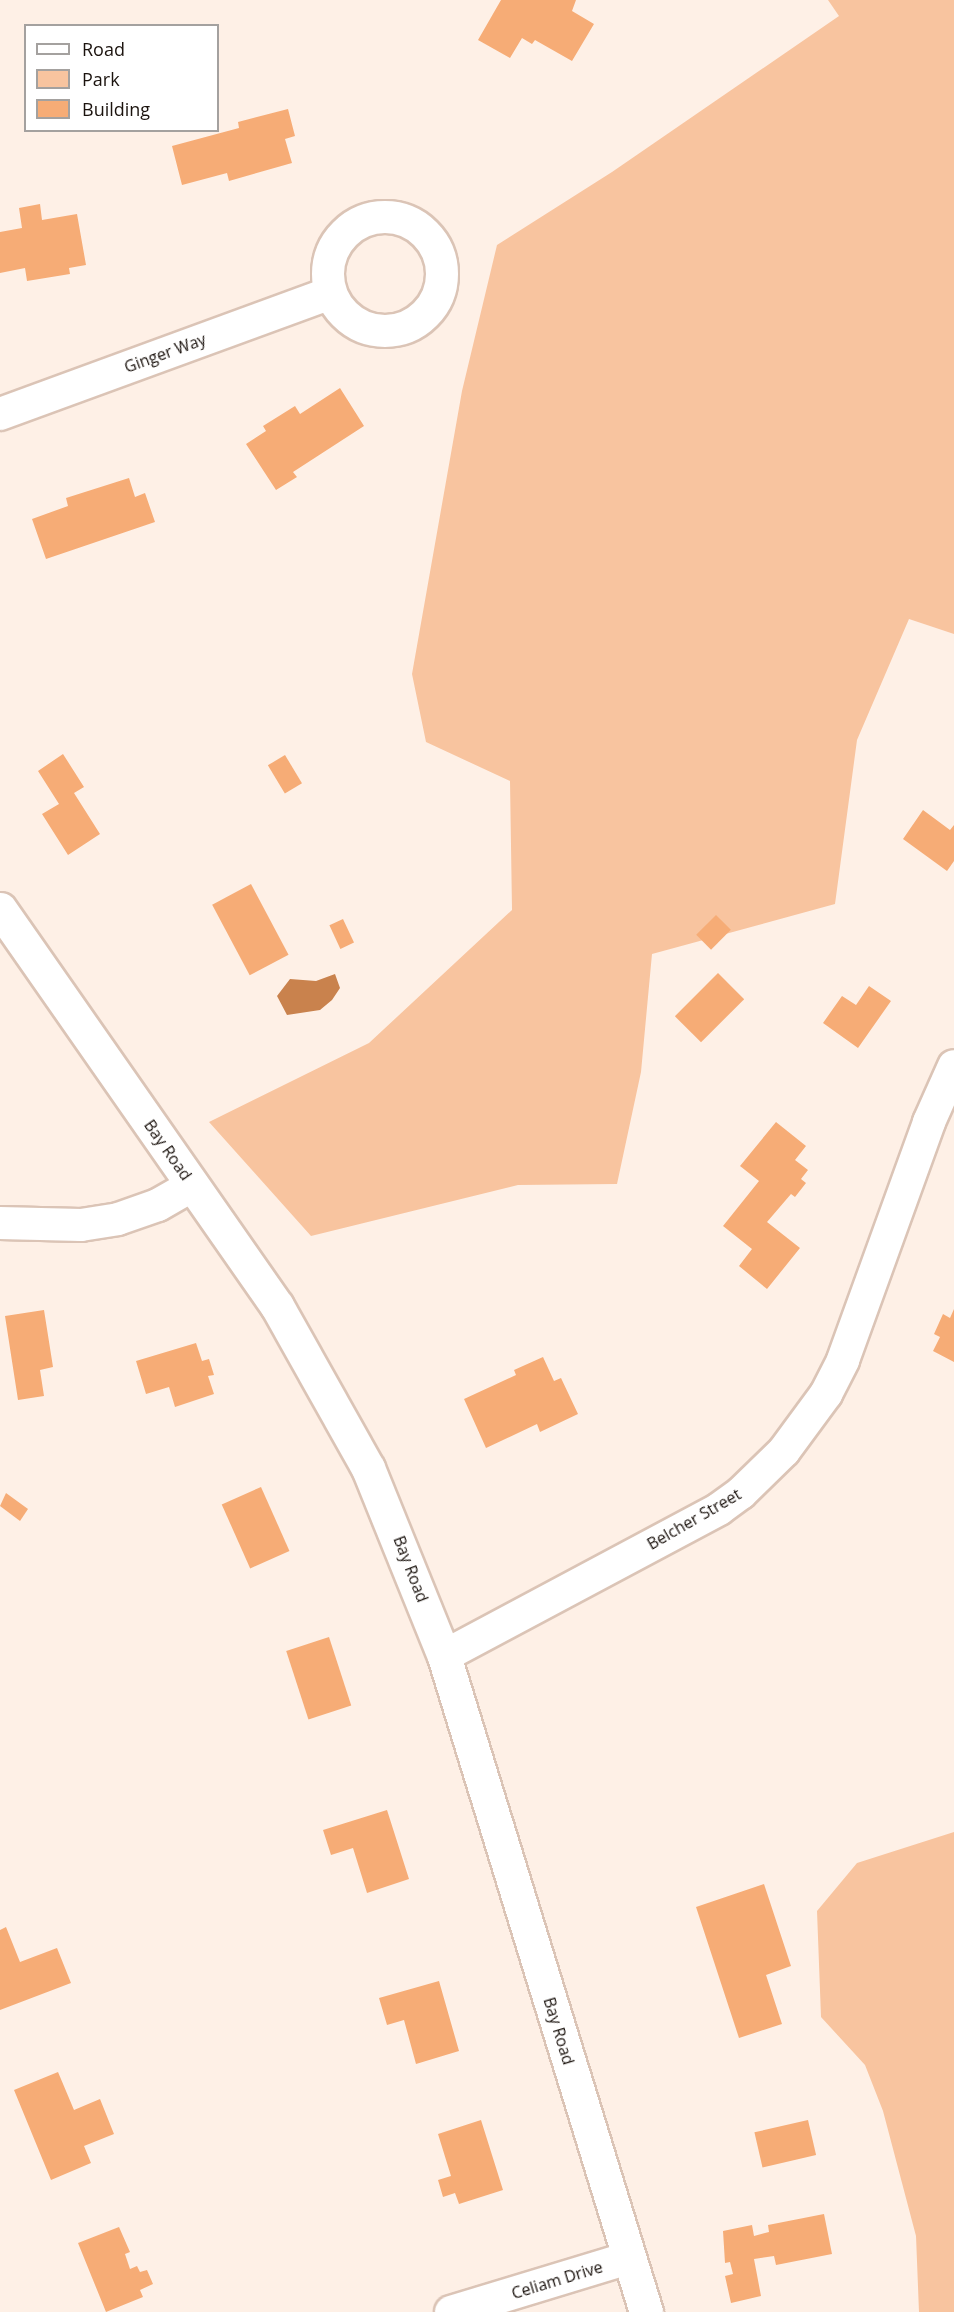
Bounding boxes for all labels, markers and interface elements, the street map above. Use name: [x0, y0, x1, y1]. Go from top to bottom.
legend: [24, 24, 219, 132]
text: Road: [82, 37, 125, 61]
text: Park: [82, 67, 120, 91]
text: Building: [82, 97, 150, 121]
street label: Ginger Way: [122, 329, 208, 377]
street label: Bay Road: [140, 1116, 196, 1184]
street label: Belcher Street: [644, 1484, 744, 1554]
street label: Bay Road: [390, 1533, 432, 1605]
street label: Bay Road: [540, 1995, 578, 2067]
street label: Celiam Drive: [509, 2257, 605, 2303]

